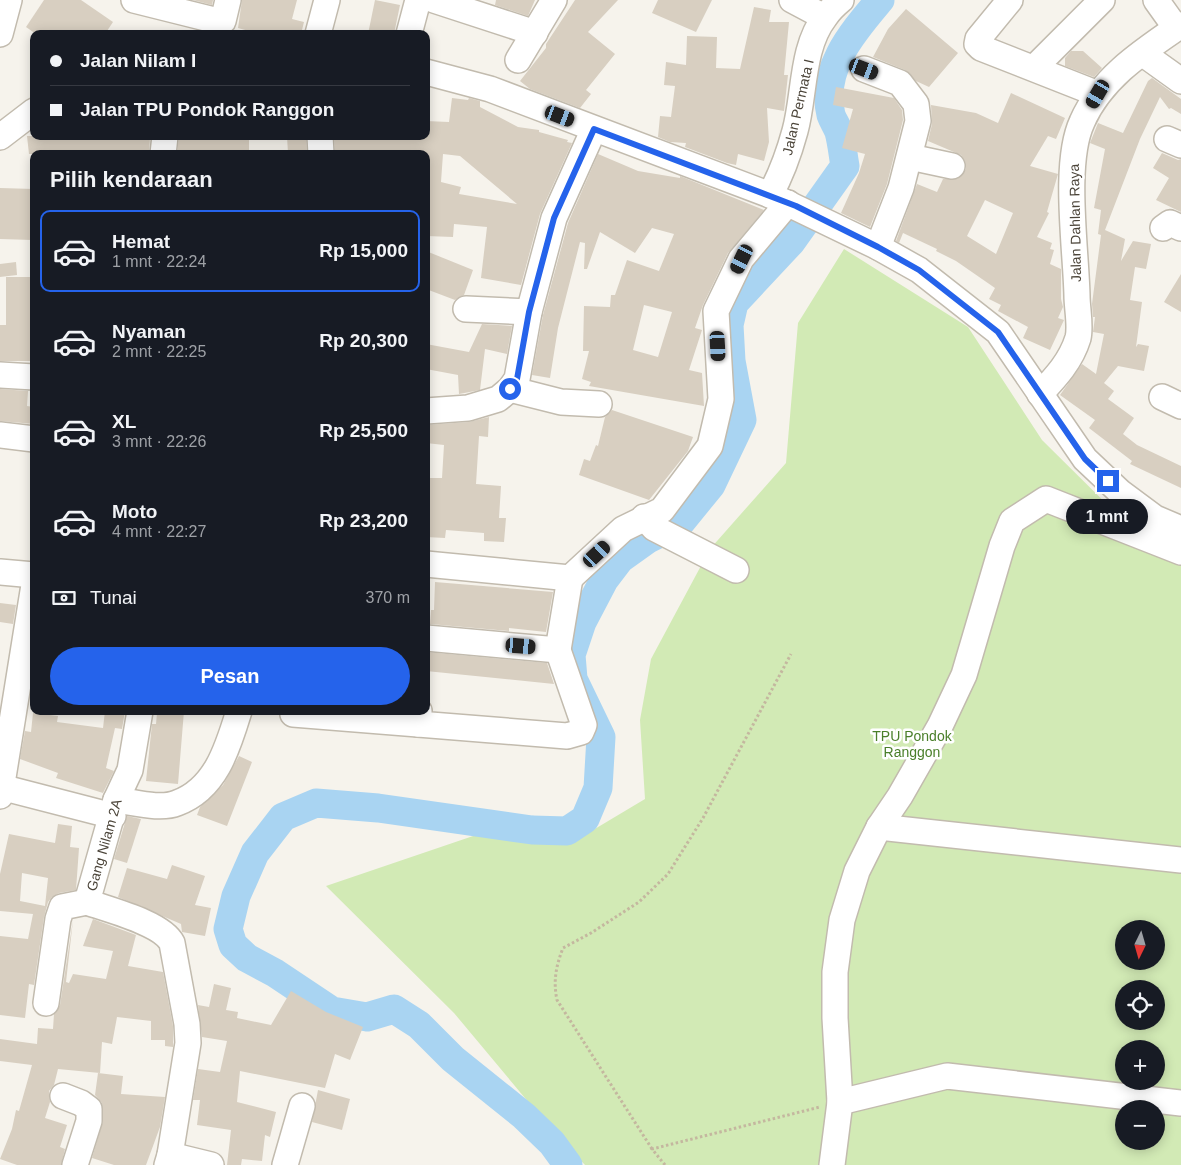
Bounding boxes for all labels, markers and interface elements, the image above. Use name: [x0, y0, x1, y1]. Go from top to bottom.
text: Jalan Nilam I: [80, 50, 196, 71]
street label: Jalan Permata I: [779, 57, 817, 157]
car: [847, 57, 880, 81]
car: [1084, 77, 1111, 111]
text: Jalan TPU Pondok Ranggon: [80, 99, 334, 120]
car: [543, 104, 576, 128]
street label: Jalan Dahlan Raya: [1066, 164, 1084, 282]
text: Pilih kendaraan: [50, 167, 213, 192]
icon: car: [52, 229, 97, 274]
text: Hemat: [112, 231, 170, 252]
text: Rp 15,000: [319, 240, 408, 261]
car: [728, 242, 755, 276]
text: 1 mnt · 22:24: [112, 253, 206, 270]
icon: car: [52, 319, 97, 364]
text: Nyaman: [112, 321, 186, 342]
text: Rp 20,300: [319, 330, 408, 351]
car: [709, 331, 726, 361]
text: 2 mnt · 22:25: [112, 343, 206, 360]
route start: [499, 378, 521, 400]
icon: car: [52, 409, 97, 454]
text: XL: [112, 411, 136, 432]
text: Rp 25,500: [319, 420, 408, 441]
text: 3 mnt · 22:26: [112, 433, 206, 450]
route end: [1097, 470, 1119, 492]
callout: 1 mnt: [1067, 498, 1149, 534]
icon: car: [52, 499, 97, 544]
text: Moto: [112, 501, 157, 522]
text: 1 mnt: [1086, 508, 1128, 525]
text: Rp 23,200: [319, 510, 408, 531]
text: 4 mnt · 22:27: [112, 523, 206, 540]
car: [580, 538, 613, 570]
icon: cash: [50, 584, 78, 612]
text: Tunai: [90, 587, 137, 608]
text: 370 m: [366, 589, 410, 606]
car: [505, 637, 536, 655]
button: Pesan: [50, 647, 410, 705]
park label: TPU Pondok Ranggon: [872, 728, 953, 760]
street label: Gang Nilam 2A: [83, 797, 125, 893]
north arrow: [1115, 920, 1165, 970]
map controls: [1115, 920, 1165, 1150]
button: locate: [1115, 980, 1165, 1030]
button: +: [1115, 1040, 1165, 1090]
button: −: [1115, 1100, 1165, 1150]

